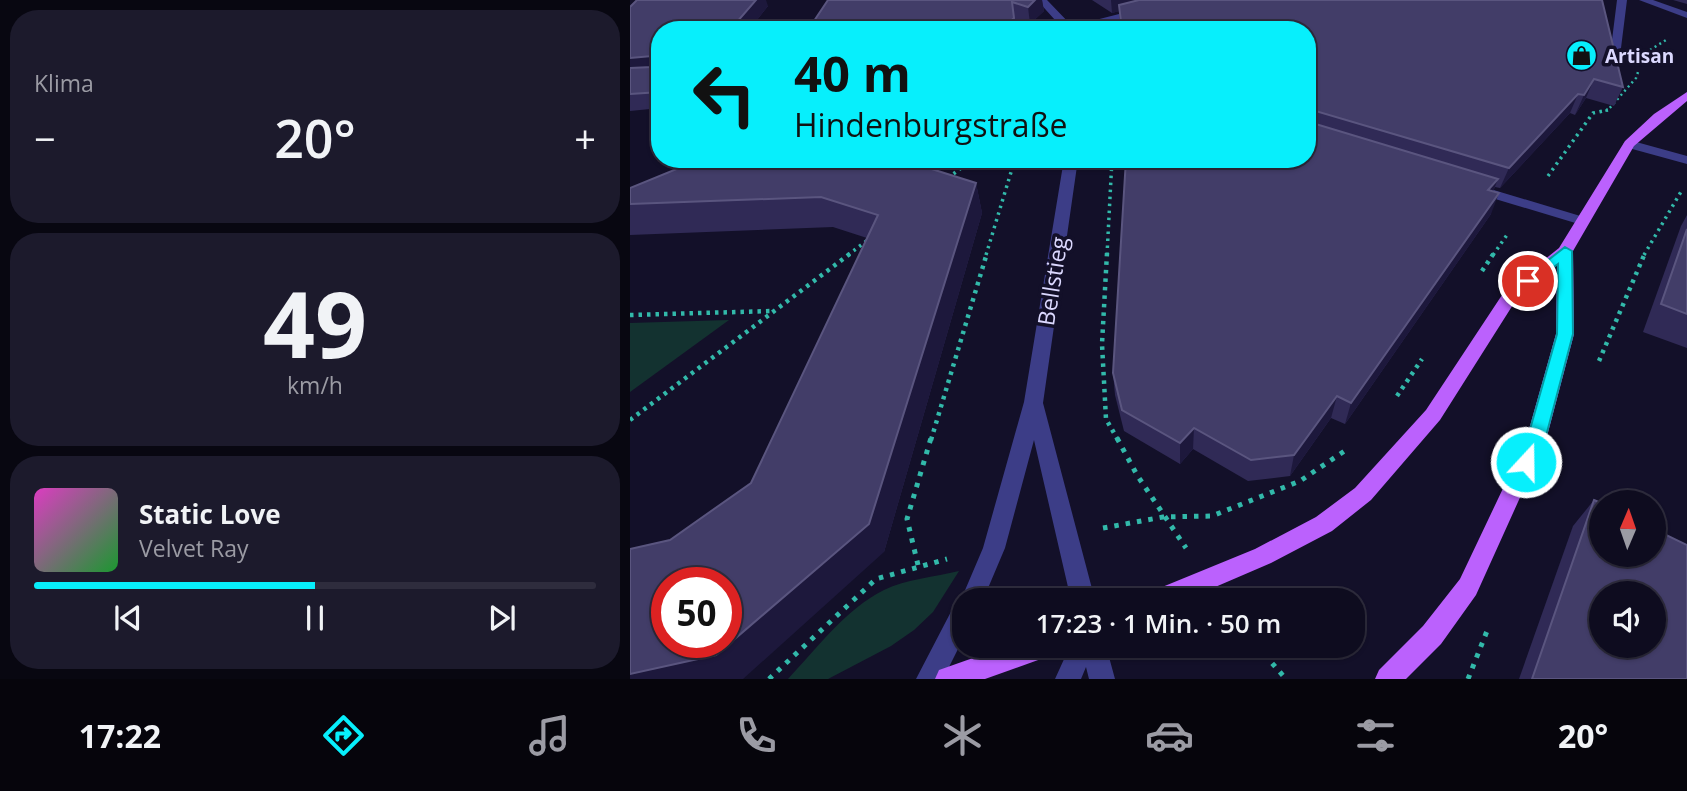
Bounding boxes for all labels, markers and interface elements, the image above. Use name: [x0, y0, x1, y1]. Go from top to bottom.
shop icon: Artisan: [1565, 39, 1599, 73]
text: 40 m: [794, 40, 911, 106]
place label: Artisan: [1605, 43, 1674, 69]
icon: left: [679, 49, 770, 140]
text: Klima: [34, 67, 94, 99]
text: 20°: [274, 102, 356, 173]
text: Hindenburgstraße: [794, 103, 1068, 146]
text: −: [34, 112, 56, 164]
text: +: [574, 112, 596, 164]
street label: Bellstieg: [1029, 234, 1075, 328]
pin: [1498, 251, 1558, 311]
text: 49: [263, 261, 367, 385]
icon: arrive: [1509, 262, 1547, 300]
text: km/h: [287, 369, 343, 401]
position arrow: [1489, 425, 1563, 499]
north arrow: [1589, 490, 1666, 567]
map controls: [1589, 490, 1666, 658]
text: Static Love: [139, 496, 281, 532]
text: Velvet Ray: [139, 532, 249, 564]
speed limit sign: 50: [651, 567, 742, 658]
button: sound: [1589, 581, 1666, 658]
icon: previous: [109, 599, 147, 637]
icon: pause: [296, 599, 334, 637]
icon: next: [483, 599, 521, 637]
text: 17:23 · 1 Min. · 50 m: [1036, 605, 1281, 641]
icon: directions: [319, 711, 368, 760]
icon: music: [525, 711, 574, 760]
icon: phone: [732, 711, 781, 760]
icon: climate: [938, 711, 987, 760]
icon: car: [1145, 711, 1194, 760]
icon: filters: [1351, 711, 1400, 760]
text: 17:22: [79, 714, 161, 757]
text: 20°: [1558, 714, 1608, 757]

